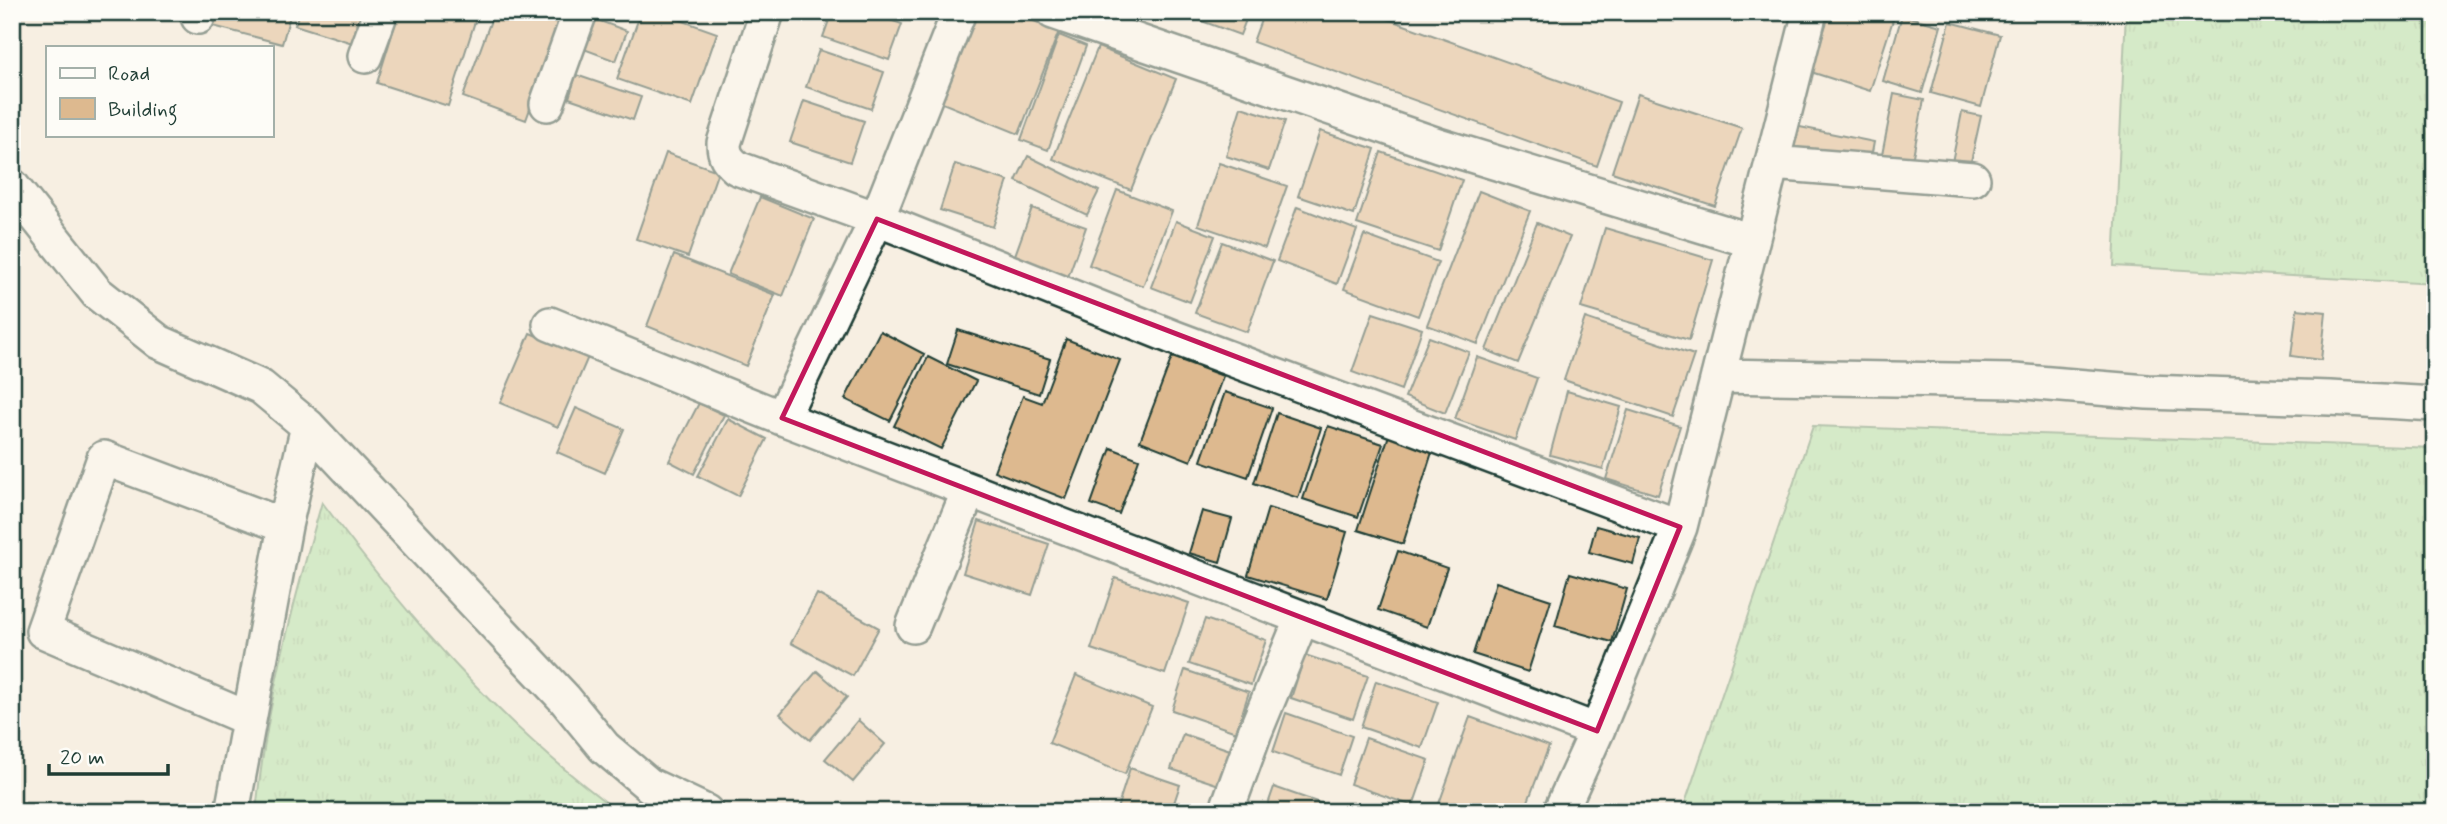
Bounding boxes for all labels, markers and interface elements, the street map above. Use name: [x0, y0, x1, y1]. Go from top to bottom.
legend: [46, 46, 273, 136]
text: Road: [108, 60, 150, 88]
text: Building: [108, 96, 178, 126]
scale bar: [49, 733, 168, 777]
text: 20 m: [60, 744, 105, 772]

